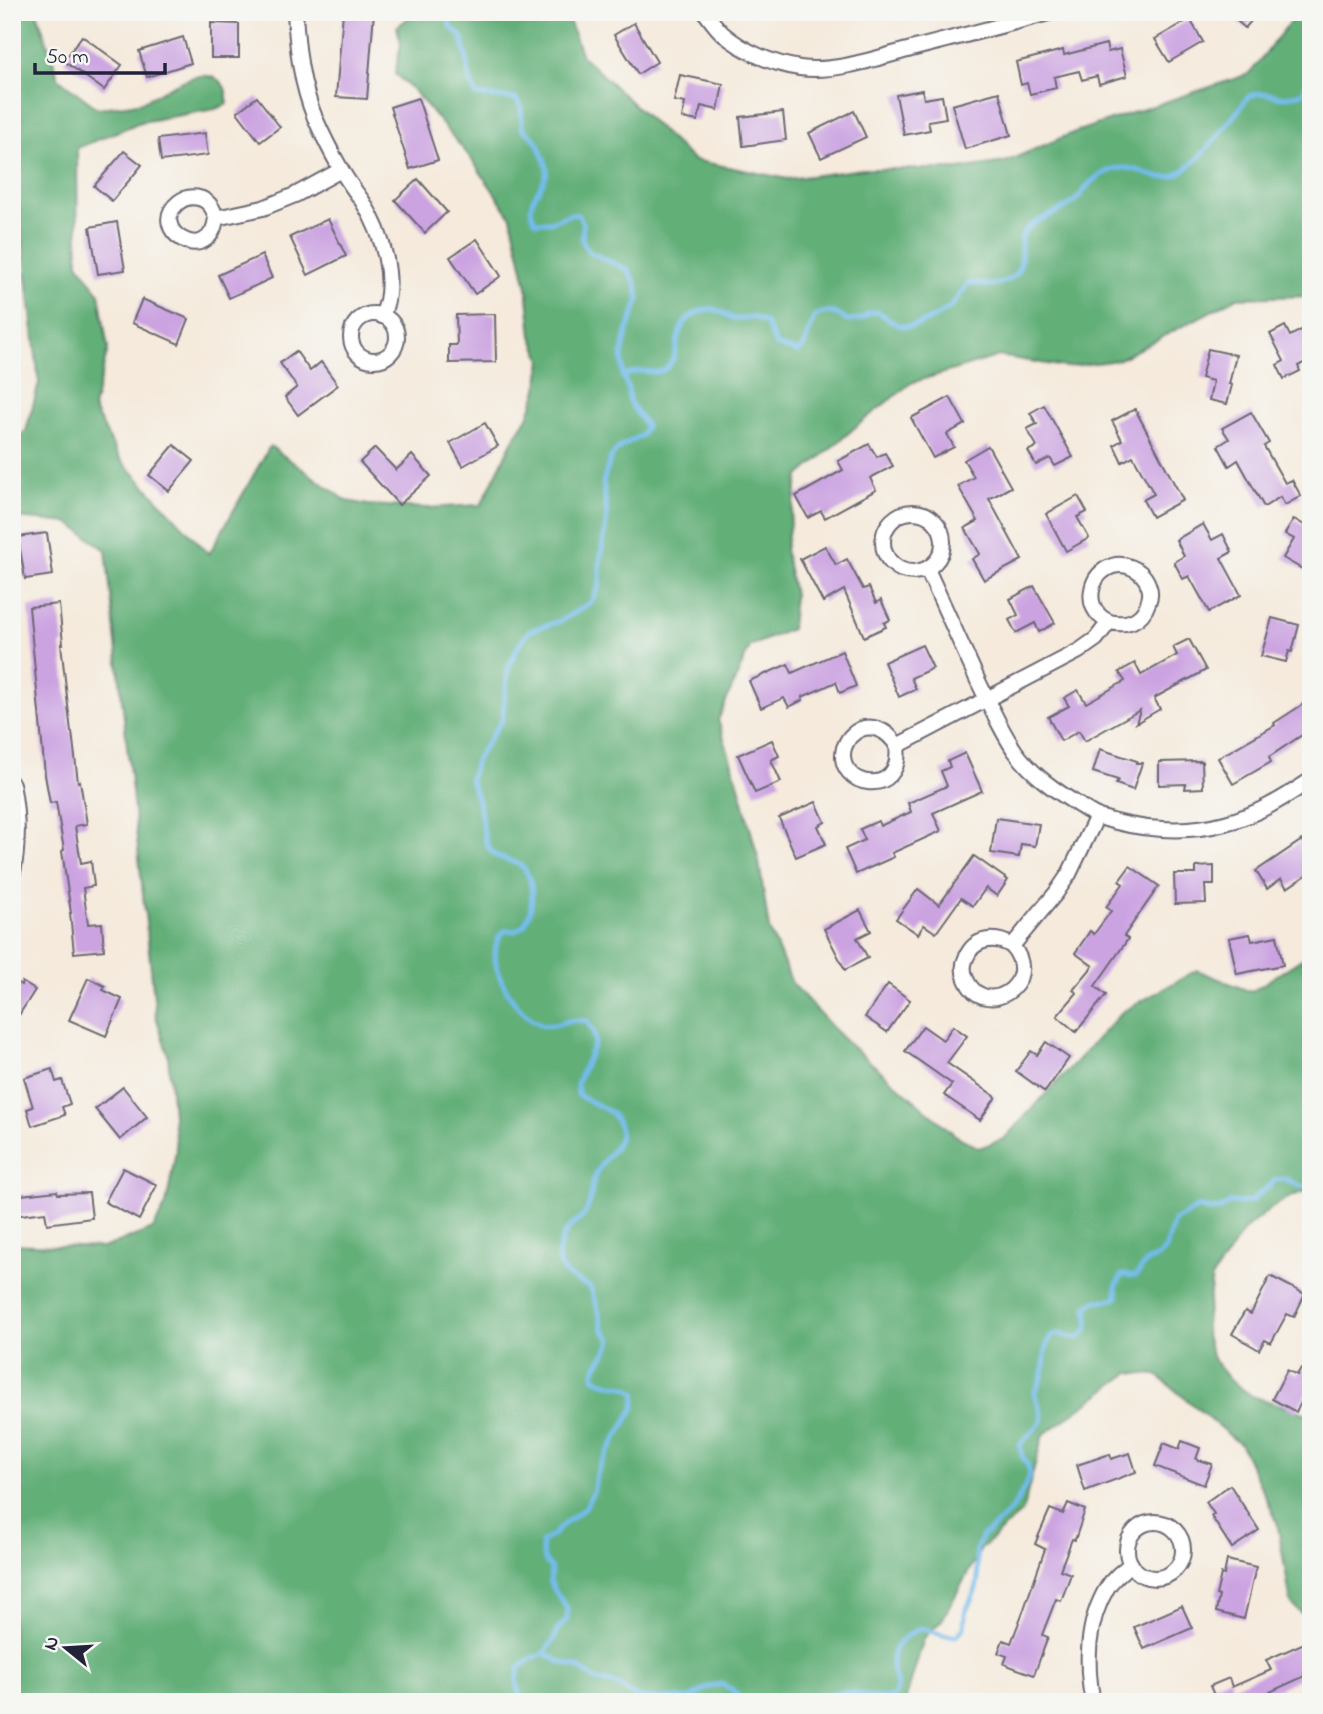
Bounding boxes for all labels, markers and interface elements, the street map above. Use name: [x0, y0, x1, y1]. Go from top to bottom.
scale bar: [35, 32, 164, 76]
text: 50 m: [46, 43, 89, 73]
north arrow: [32, 1612, 102, 1682]
text: N: [37, 1633, 67, 1654]

